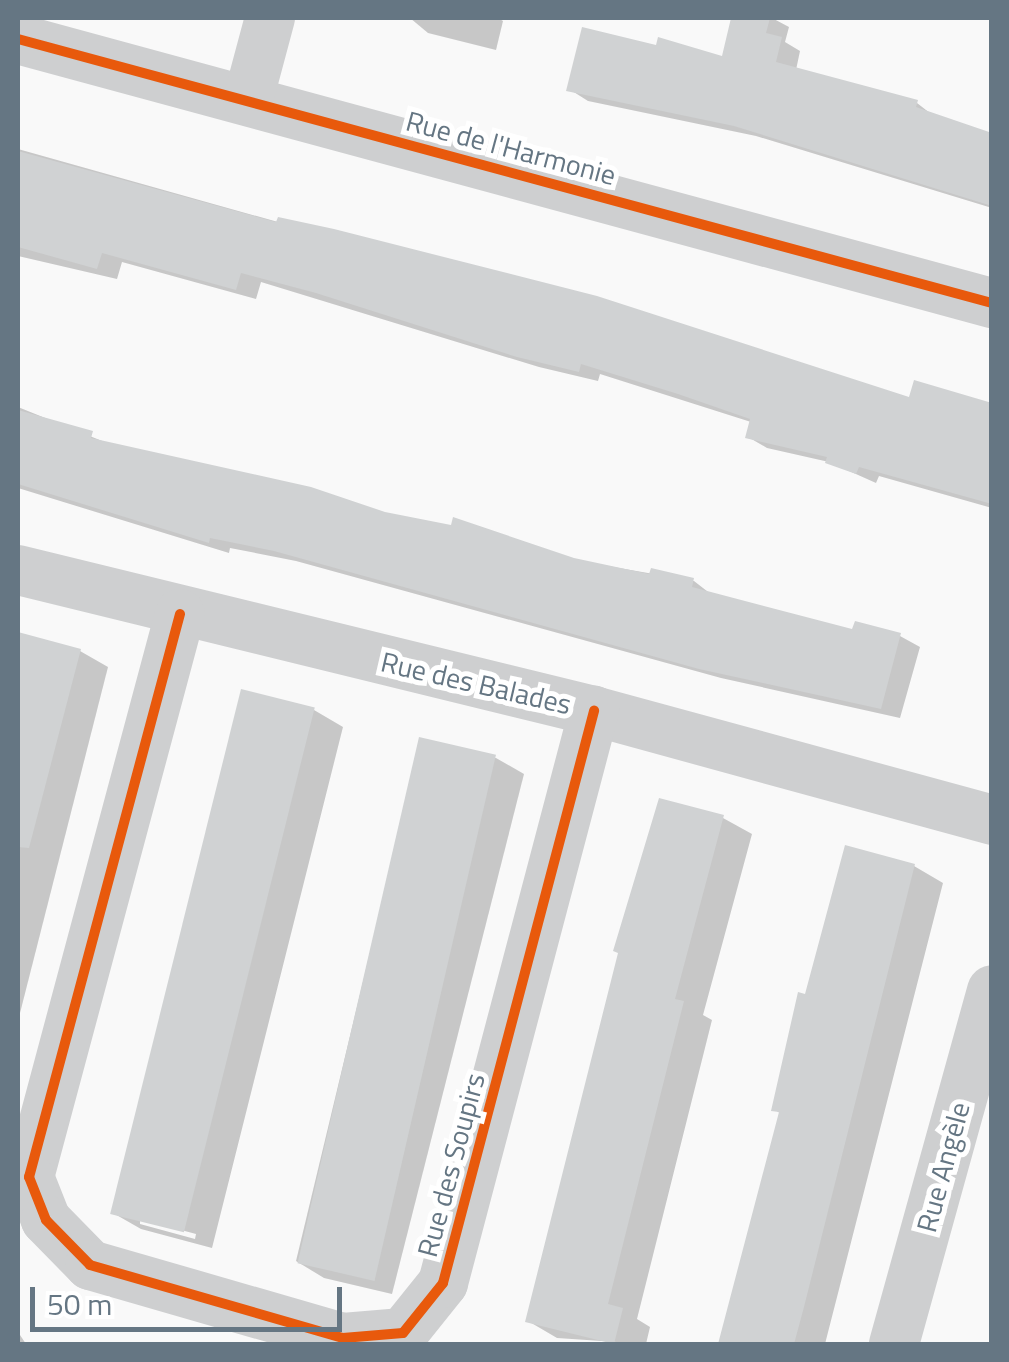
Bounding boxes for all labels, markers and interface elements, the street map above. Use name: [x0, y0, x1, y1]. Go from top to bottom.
street label: Rue de l'Harmonie: [402, 104, 620, 192]
street label: Rue des Balades: [378, 645, 574, 721]
street label: Rue des Soupirs: [410, 1069, 492, 1261]
street label: Rue Angèle: [910, 1098, 976, 1236]
scale bar: [35, 1267, 348, 1329]
text: 50 m: [47, 1281, 112, 1327]

